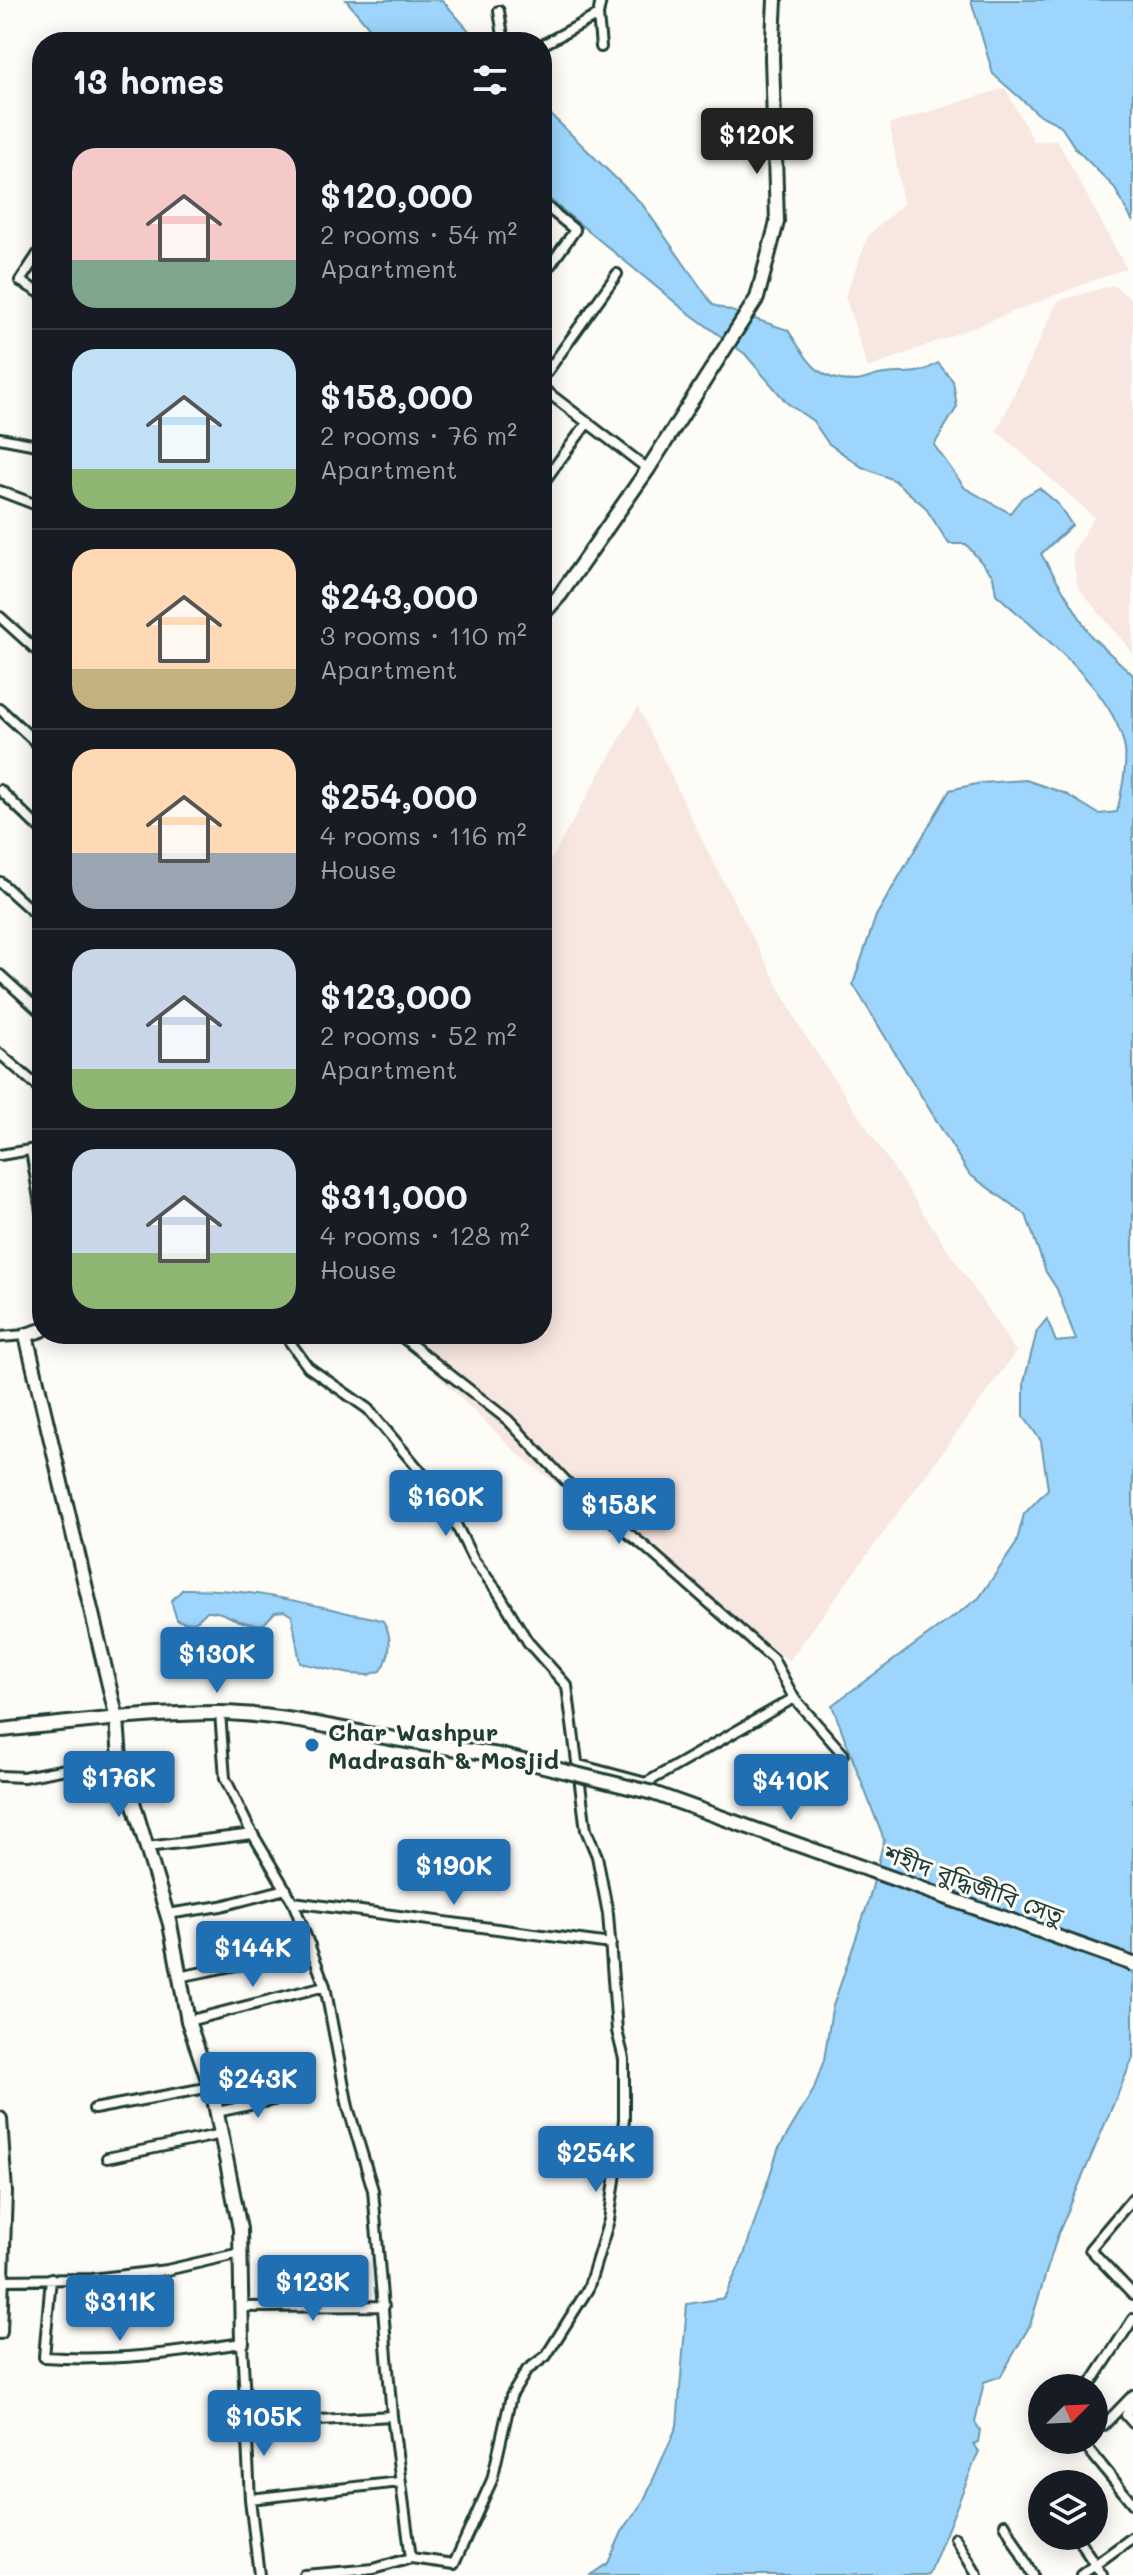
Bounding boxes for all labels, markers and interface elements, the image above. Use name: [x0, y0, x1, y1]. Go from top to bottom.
text: 13 homes: [72, 58, 225, 103]
icon: filters: [468, 58, 512, 102]
pin: $120K: [701, 108, 813, 176]
text: $120K: [719, 117, 795, 151]
text: $120,000: [320, 172, 473, 217]
icon: home: [136, 180, 232, 276]
text: 2 rooms · 54 m²: [320, 217, 517, 251]
text: Apartment: [320, 251, 457, 285]
text: $158,000: [320, 373, 473, 418]
icon: home: [136, 381, 232, 477]
text: 2 rooms · 76 m²: [320, 418, 517, 452]
text: Apartment: [320, 452, 457, 486]
text: $243,000: [320, 573, 478, 618]
icon: home: [136, 581, 232, 677]
text: 3 rooms · 110 m²: [320, 618, 527, 652]
text: Apartment: [320, 652, 457, 686]
text: $254,000: [320, 773, 477, 818]
icon: home: [136, 781, 232, 877]
text: 4 rooms · 116 m²: [320, 818, 527, 852]
text: House: [320, 852, 397, 886]
text: $123,000: [320, 973, 472, 1018]
icon: home: [136, 981, 232, 1077]
text: 2 rooms · 52 m²: [320, 1018, 517, 1052]
text: Apartment: [320, 1052, 457, 1086]
text: $311,000: [320, 1173, 468, 1218]
icon: home: [136, 1181, 232, 1277]
text: 4 rooms · 128 m²: [320, 1218, 530, 1252]
text: House: [320, 1252, 397, 1286]
pin: $160K: [390, 1470, 502, 1538]
pin: $158K: [563, 1478, 675, 1546]
text: $160K: [407, 1479, 485, 1513]
text: $158K: [581, 1487, 657, 1521]
pin: $130K: [161, 1627, 273, 1695]
text: $130K: [178, 1636, 256, 1670]
place label: Char Washpur Madrasah & Mosjid: [328, 1716, 559, 1775]
marker: Char Washpur Madrasah & Mosjid: [303, 1736, 321, 1754]
pin: $176K: [63, 1751, 175, 1819]
pin: $410K: [735, 1754, 847, 1822]
text: $176K: [82, 1760, 156, 1794]
text: $410K: [752, 1763, 830, 1797]
street label: শহীদ বুদ্ধিজীবি সেতু: [879, 1837, 1069, 1932]
pin: $190K: [398, 1839, 510, 1907]
text: $190K: [415, 1848, 493, 1882]
pin: $144K: [197, 1921, 309, 1989]
text: $144K: [214, 1930, 292, 1964]
pin: $243K: [202, 2052, 314, 2120]
text: $243K: [218, 2061, 298, 2095]
pin: $254K: [540, 2126, 652, 2194]
text: $254K: [556, 2135, 636, 2169]
pin: $123K: [257, 2255, 369, 2323]
text: $123K: [276, 2264, 350, 2298]
pin: $311K: [64, 2275, 176, 2343]
text: $311K: [84, 2284, 156, 2318]
north arrow: [1028, 2374, 1108, 2454]
map controls: [1028, 2374, 1108, 2550]
pin: $105K: [208, 2390, 320, 2458]
text: $105K: [226, 2399, 302, 2433]
button: layers: [1028, 2470, 1108, 2550]

